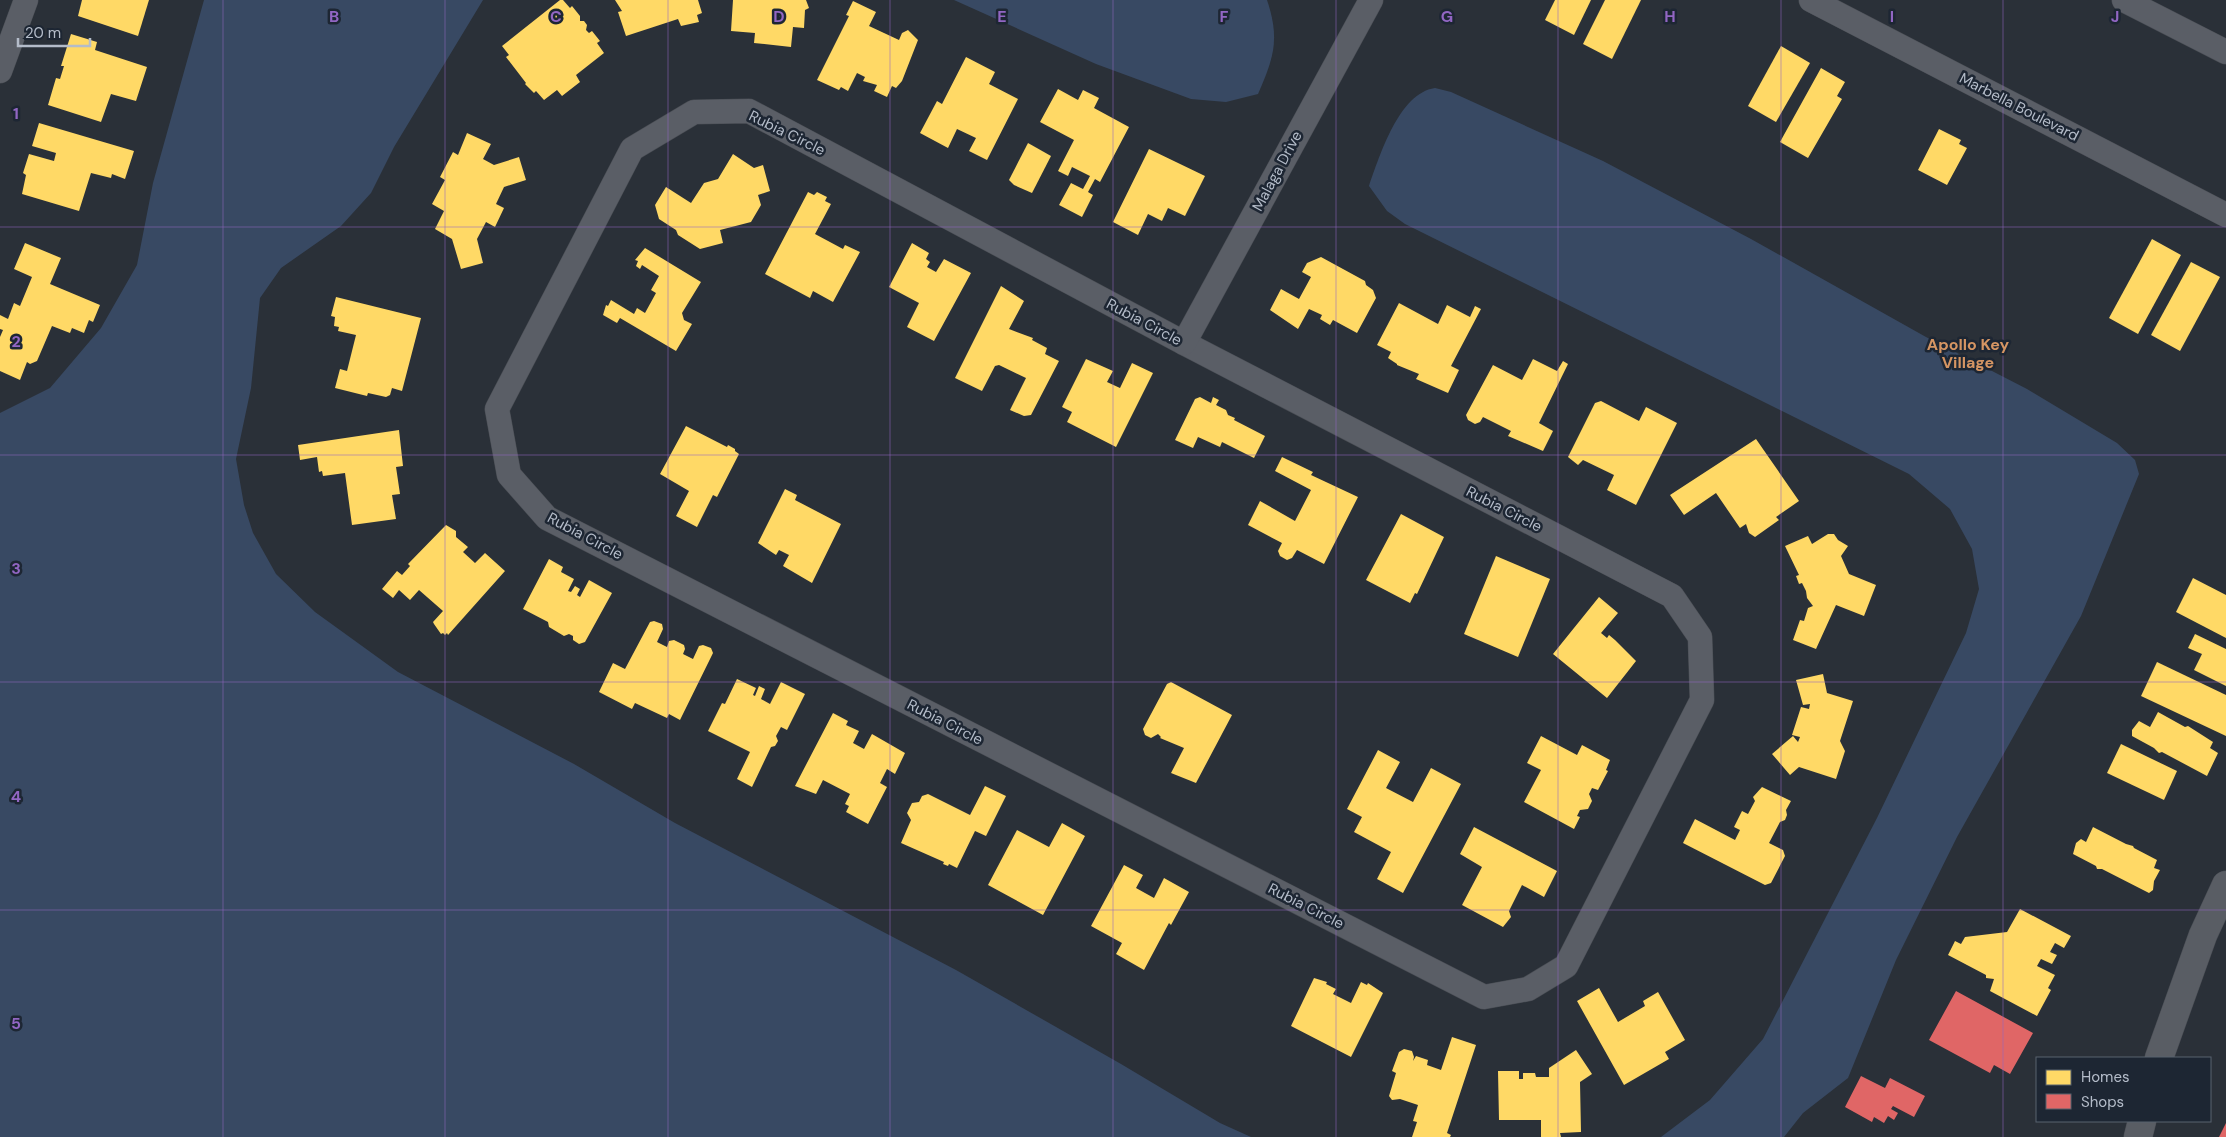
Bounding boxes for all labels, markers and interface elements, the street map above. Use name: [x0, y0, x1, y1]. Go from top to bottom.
text: B: [329, 6, 339, 27]
text: C: [550, 6, 562, 27]
text: D: [773, 6, 785, 27]
text: E: [997, 6, 1007, 27]
text: F: [1220, 6, 1229, 27]
text: G: [1441, 6, 1453, 27]
text: H: [1664, 6, 1676, 27]
text: I: [1890, 6, 1894, 27]
text: J: [2111, 6, 2119, 27]
scale bar: [18, 15, 90, 47]
text: 20 m: [25, 23, 61, 43]
street label: Marbella Boulevard: [1956, 68, 2082, 146]
text: 1: [13, 103, 19, 124]
street label: Rubia Circle: [745, 106, 829, 160]
street label: Malaga Drive: [1247, 127, 1307, 215]
street label: Rubia Circle: [1103, 294, 1185, 350]
text: 2: [11, 331, 21, 352]
district label: Apollo Key Village: [1927, 334, 2009, 373]
street label: Rubia Circle: [1463, 481, 1545, 537]
street label: Rubia Circle: [544, 508, 626, 564]
text: 3: [11, 558, 21, 579]
street label: Rubia Circle: [904, 694, 986, 750]
text: 4: [11, 786, 21, 807]
street label: Rubia Circle: [1265, 878, 1347, 934]
text: 5: [11, 1013, 21, 1034]
legend: [2036, 1057, 2211, 1122]
text: Homes: [2081, 1067, 2130, 1087]
text: Shops: [2081, 1092, 2124, 1112]

